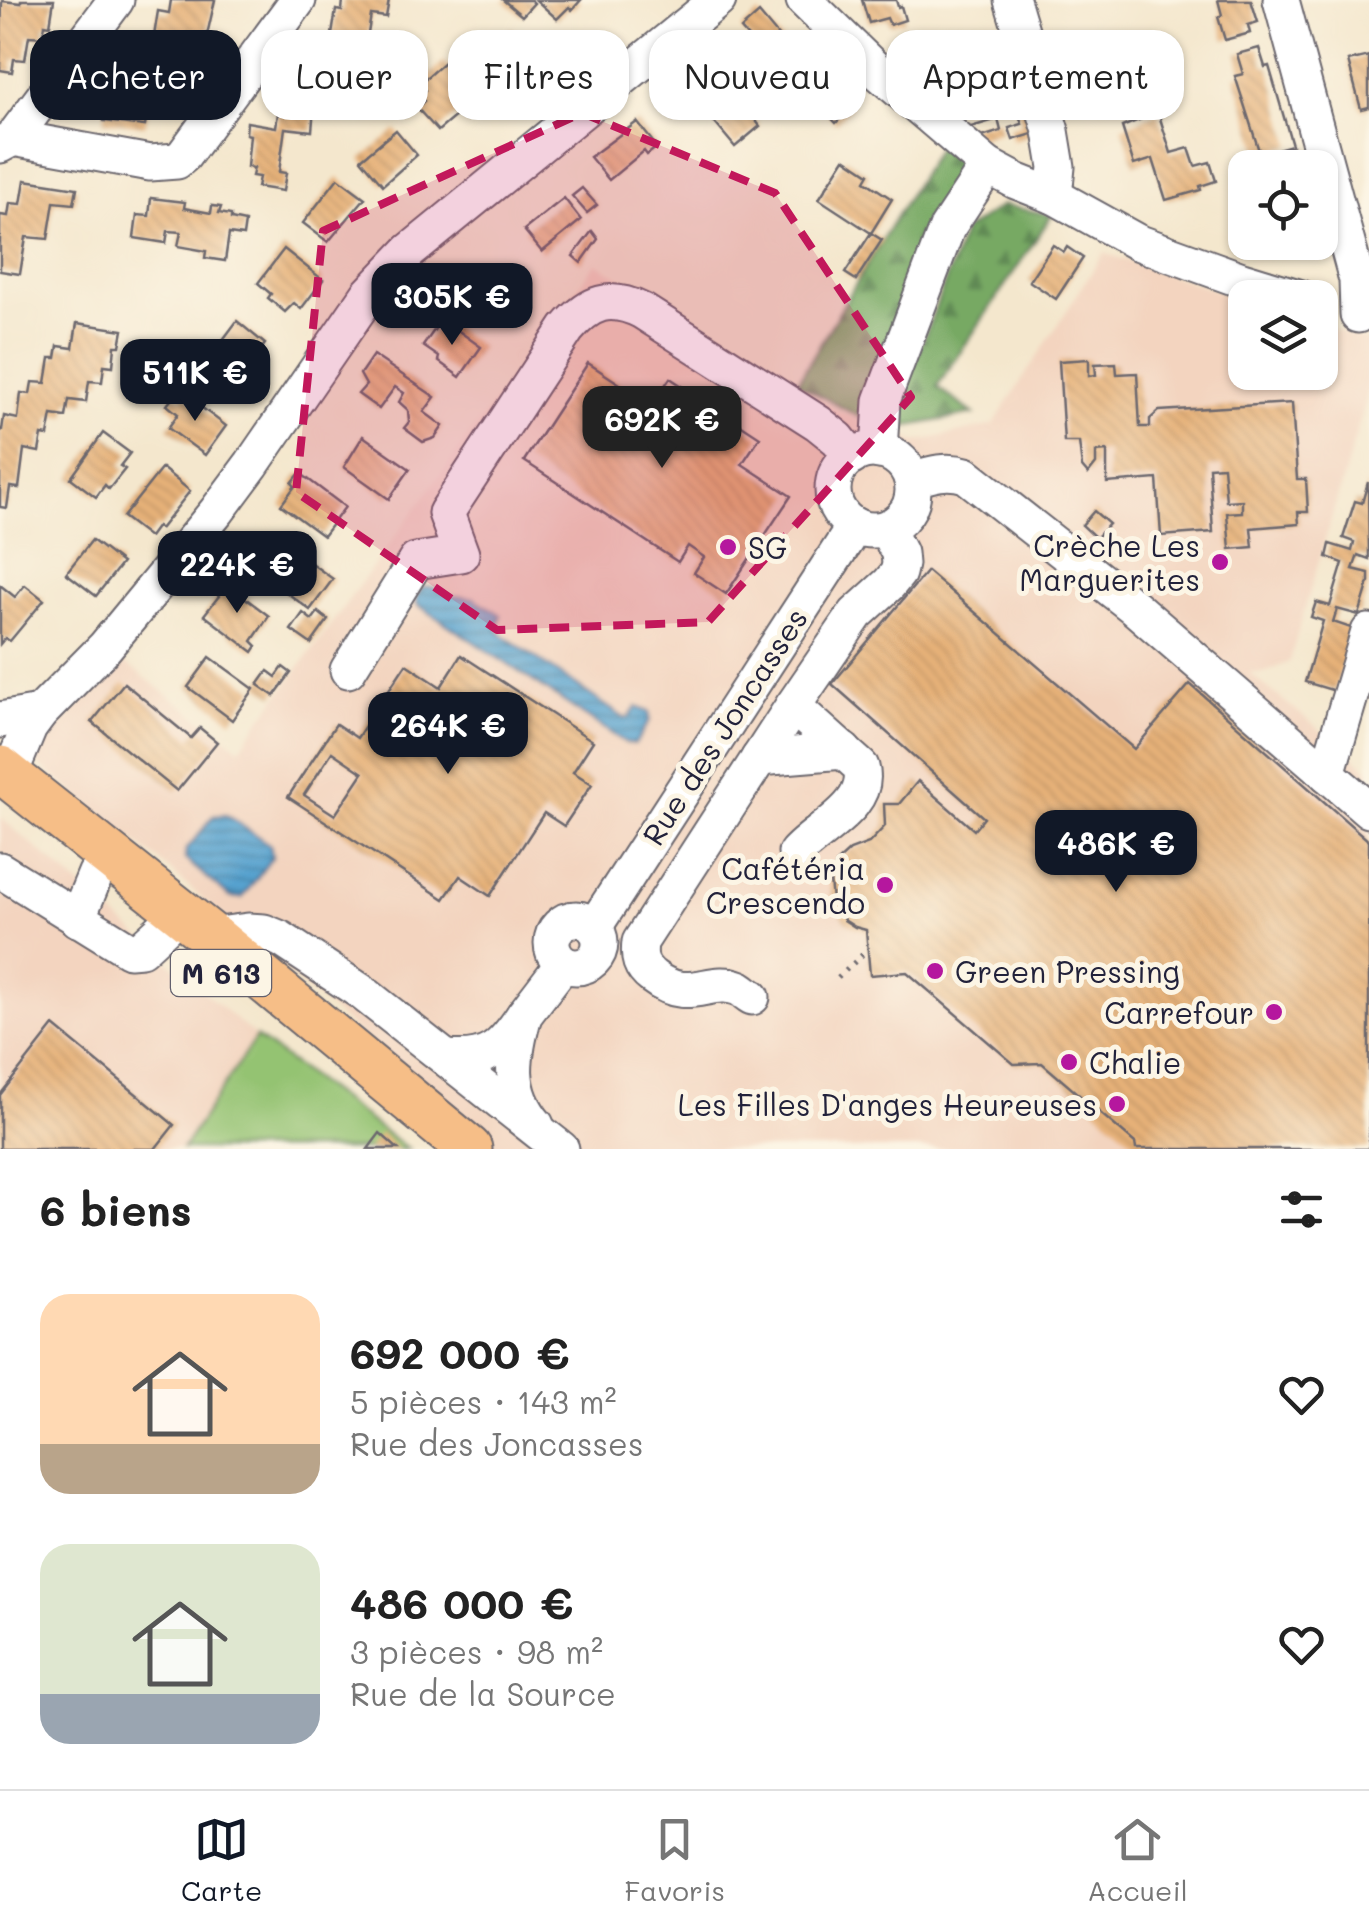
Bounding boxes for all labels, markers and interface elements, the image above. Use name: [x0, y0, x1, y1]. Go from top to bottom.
chip: Acheter: [30, 30, 241, 120]
chip: Louer: [261, 30, 428, 120]
chip: Filtres: [448, 30, 629, 120]
chip: Nouveau: [649, 30, 866, 120]
chip: Appartement: [886, 30, 1184, 120]
map controls: [1228, 150, 1338, 390]
button: locate: [1228, 150, 1338, 260]
pin: 305K €: [371, 263, 533, 348]
text: 305K €: [394, 274, 511, 316]
button: layers: [1228, 280, 1338, 390]
pin: 511K €: [114, 339, 276, 424]
text: 511K €: [142, 350, 248, 392]
pin: 692K €: [581, 386, 743, 471]
text: 692K €: [604, 397, 720, 439]
place label: Crèche Les Marguerites: [1019, 525, 1200, 599]
place label: SG: [748, 527, 787, 567]
pin: 224K €: [156, 531, 318, 616]
marker: SG: [717, 536, 739, 558]
text: 224K €: [180, 542, 294, 584]
marker: Crèche Les Marguerites: [1209, 551, 1231, 573]
street label: Rue des Joncasses: [632, 600, 816, 852]
pin: 264K €: [367, 692, 529, 777]
text: 264K €: [390, 703, 506, 745]
pin: 486K €: [1035, 810, 1197, 895]
text: 486K €: [1057, 821, 1175, 863]
place label: Cafétéria Crescendo: [706, 848, 865, 922]
marker: Cafétéria Crescendo: [874, 874, 896, 896]
road number: M 613: [171, 950, 271, 996]
place label: Green Pressing: [955, 951, 1180, 991]
marker: Green Pressing: [924, 960, 946, 982]
place label: Carrefour: [1104, 992, 1254, 1032]
marker: Carrefour: [1263, 1001, 1285, 1023]
place label: Chalie: [1089, 1042, 1181, 1082]
marker: Chalie: [1058, 1051, 1080, 1073]
place label: Les Filles D'anges Heureuses: [678, 1084, 1097, 1124]
marker: Les Filles D'anges Heureuses: [1106, 1093, 1128, 1115]
text: 6 biens: [40, 1182, 192, 1237]
icon: filters: [1274, 1182, 1329, 1237]
text: 692 000 €: [350, 1325, 569, 1380]
icon: home: [120, 1334, 240, 1454]
icon: heart: [1274, 1367, 1329, 1422]
text: 5 pièces · 143 m²: [350, 1380, 617, 1422]
text: Rue des Joncasses: [350, 1422, 643, 1464]
text: 486 000 €: [350, 1575, 573, 1630]
icon: home: [120, 1584, 240, 1704]
icon: heart: [1274, 1617, 1329, 1672]
text: 3 pièces · 98 m²: [350, 1630, 603, 1672]
text: Rue de la Source: [350, 1672, 616, 1714]
tab: Carte: [181, 1812, 262, 1908]
tab: Favoris: [624, 1812, 725, 1908]
tab: Accueil: [1087, 1812, 1188, 1908]

